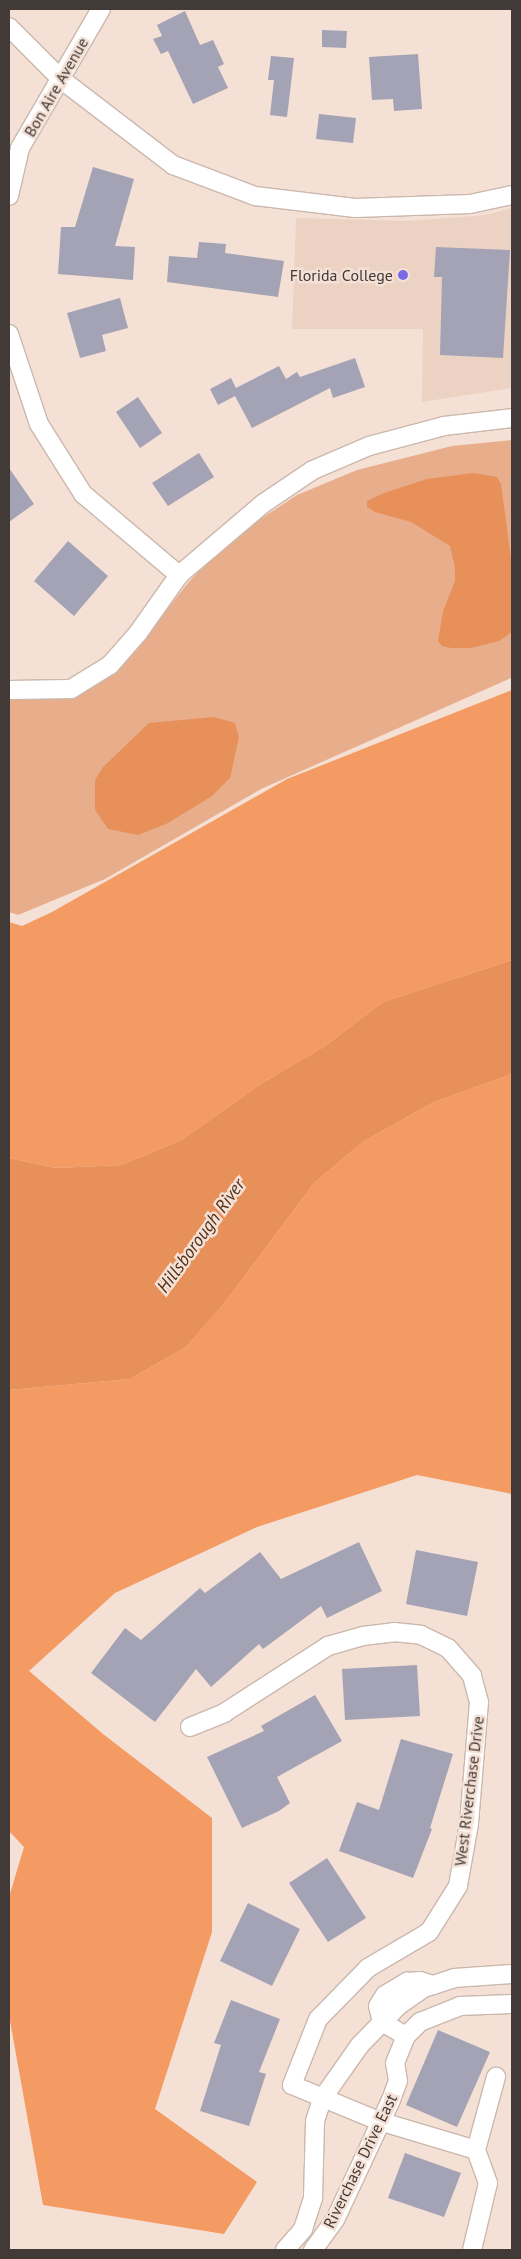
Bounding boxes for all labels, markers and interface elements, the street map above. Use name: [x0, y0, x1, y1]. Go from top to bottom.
street label: Bon Aire Avenue: [20, 34, 92, 140]
place label: Florida College: [290, 265, 393, 285]
marker: Florida College: [397, 269, 409, 281]
water label: Hillsborough River: [152, 1175, 250, 1297]
street label: West Riverchase Drive: [450, 1715, 488, 1867]
street label: Riverchase Drive East: [319, 2091, 401, 2231]

